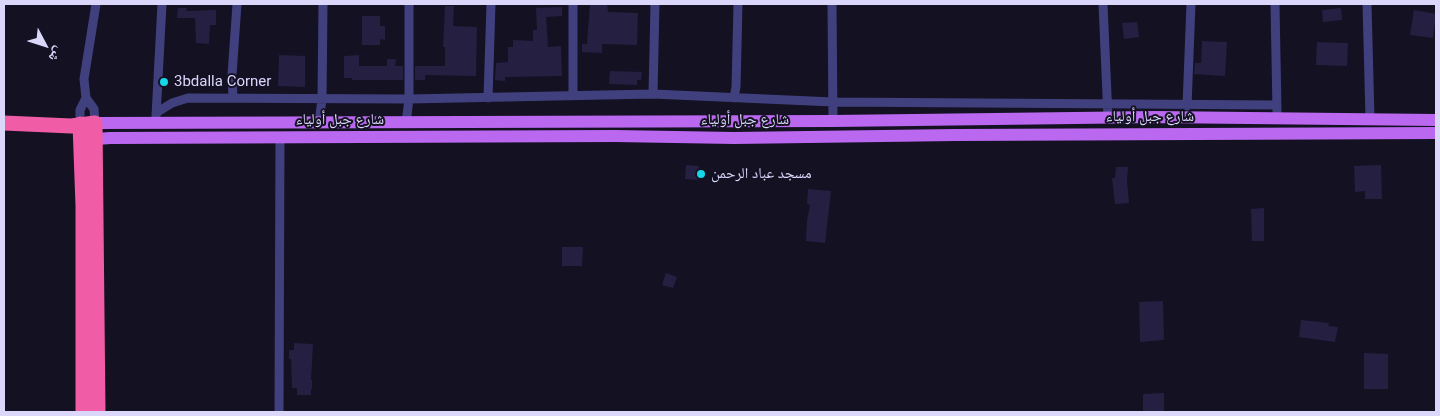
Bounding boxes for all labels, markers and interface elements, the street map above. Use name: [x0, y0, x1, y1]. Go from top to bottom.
north arrow: [20, 20, 70, 70]
text: ش: [46, 44, 67, 65]
place label: 3bdalla Corner: [174, 73, 271, 91]
marker: 3bdalla Corner: [158, 76, 170, 88]
street label: شارع جبل أولياء: [1106, 108, 1194, 126]
street label: شارع جبل أولياء: [296, 111, 384, 129]
street label: شارع جبل أولياء: [701, 111, 789, 129]
place label: مسجد عباد الرحمن: [711, 165, 812, 183]
marker: مسجد عباد الرحمن: [695, 168, 707, 180]

